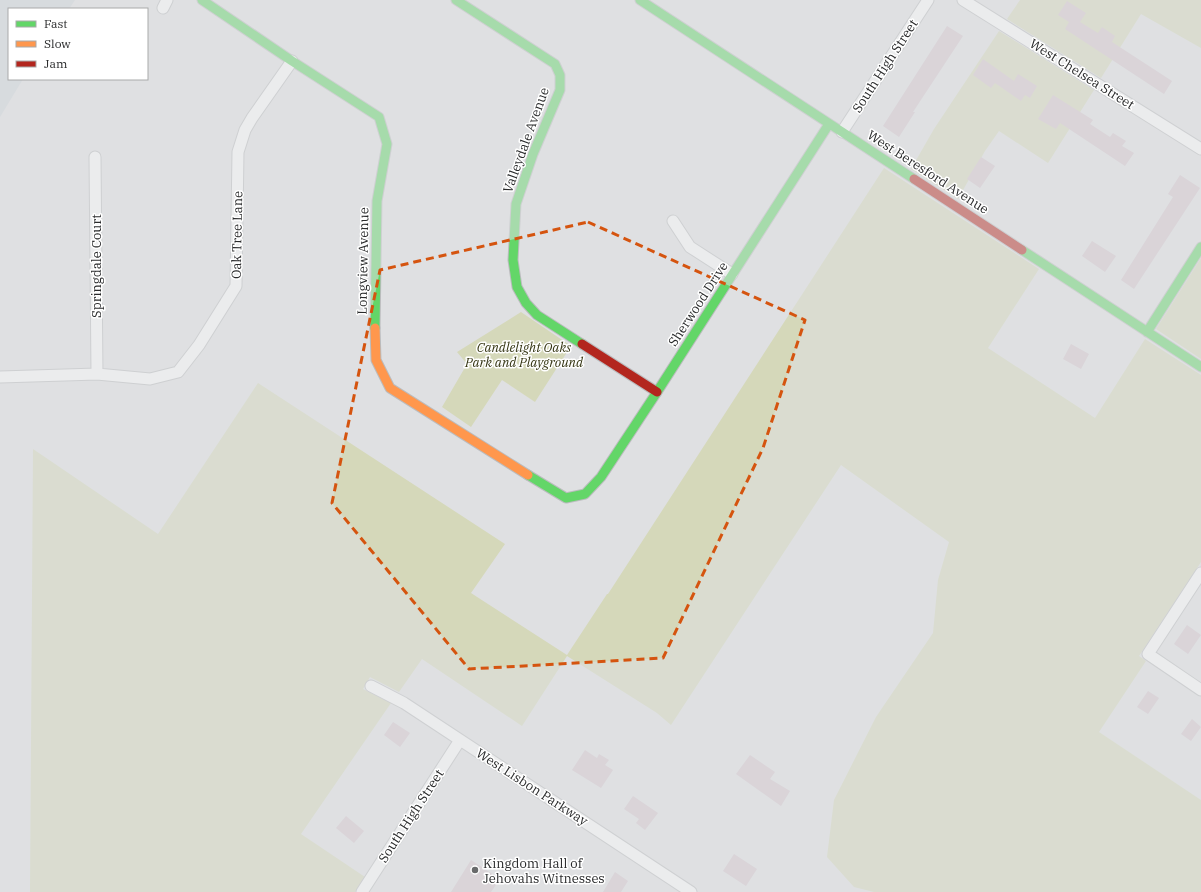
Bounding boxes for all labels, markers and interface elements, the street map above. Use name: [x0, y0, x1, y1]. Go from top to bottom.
legend: [8, 8, 148, 80]
text: Fast: [44, 16, 68, 31]
street label: South High Street: [849, 16, 922, 116]
street label: West Chelsea Street: [1026, 35, 1138, 113]
text: Slow: [44, 36, 71, 51]
text: Jam: [44, 56, 68, 71]
street label: Valleydale Avenue: [499, 85, 553, 195]
street label: West Beresford Avenue: [864, 126, 992, 218]
street label: Oak Tree Lane: [228, 191, 246, 279]
street label: Longview Avenue: [354, 207, 372, 315]
street label: Springdale Court: [88, 214, 105, 318]
street label: Sherwood Drive: [664, 258, 732, 350]
park label: Candlelight Oaks Park and Playground: [464, 339, 584, 371]
street label: West Lisbon Parkway: [473, 745, 591, 830]
street label: South High Street: [375, 766, 448, 866]
place label: Kingdom Hall of Jehovahs Witnesses: [483, 855, 605, 887]
marker: Kingdom Hall of Jehovahs Witnesses: [470, 865, 480, 875]

